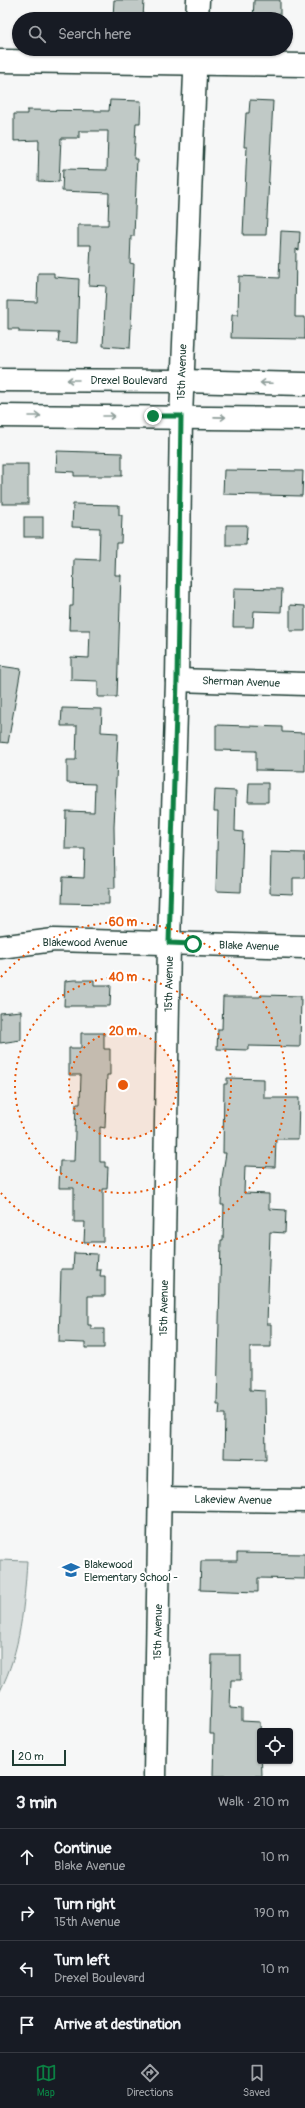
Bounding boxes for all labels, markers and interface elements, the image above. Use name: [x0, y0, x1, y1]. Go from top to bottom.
search box: [12, 12, 293, 56]
icon: search: [26, 23, 48, 45]
text: Search here: [58, 25, 131, 44]
street label: 15th Avenue: [175, 343, 189, 400]
street label: Drexel Boulevard: [91, 374, 167, 387]
one-way arrow: [67, 376, 80, 384]
one-way arrow: [260, 379, 273, 387]
route end: [144, 407, 162, 425]
one-way arrow: [28, 412, 41, 420]
one-way arrow: [102, 412, 115, 420]
one-way arrow: [213, 414, 226, 421]
street label: Sherman Avenue: [202, 674, 281, 690]
text: 60 m: [109, 915, 138, 930]
route start: [184, 935, 202, 953]
street label: Blakewood Avenue: [43, 936, 128, 949]
street label: Blake Avenue: [219, 938, 280, 954]
street label: 15th Avenue: [162, 955, 176, 1012]
text: 40 m: [108, 970, 138, 985]
text: 20 m: [109, 1024, 137, 1039]
centre of rings: [116, 1078, 130, 1092]
street label: 15th Avenue: [157, 1279, 171, 1336]
street label: Lakeview Avenue: [194, 1493, 272, 1507]
place label: Blakewood Elementary School -: [84, 1558, 178, 1584]
school or university icon: Blakewood Elementary School -: [61, 1560, 81, 1580]
street label: 15th Avenue: [151, 1603, 165, 1660]
map controls: [257, 1728, 293, 1764]
button: locate: [257, 1728, 293, 1764]
scale bar: [12, 1748, 66, 1767]
text: 20 m: [18, 1750, 44, 1763]
text: 3 min: [16, 1792, 57, 1813]
text: Walk · 210 m: [218, 1794, 289, 1810]
text: Continue: [54, 1839, 112, 1858]
icon: ahead: [16, 1846, 38, 1868]
text: 10 m: [261, 1849, 289, 1865]
text: Blake Avenue: [54, 1858, 125, 1874]
text: Turn right: [54, 1895, 115, 1914]
icon: right: [16, 1902, 38, 1924]
text: 190 m: [254, 1905, 289, 1921]
text: 15th Avenue: [54, 1914, 120, 1930]
text: Turn left: [54, 1951, 110, 1970]
icon: left: [16, 1958, 38, 1980]
text: 10 m: [261, 1961, 289, 1977]
text: Drexel Boulevard: [54, 1970, 145, 1986]
icon: arrive: [16, 2014, 38, 2036]
text: Arrive at destination: [54, 2015, 181, 2034]
tab: Map: [35, 2062, 57, 2099]
tab: Directions: [127, 2062, 173, 2099]
tab: Saved: [243, 2062, 270, 2099]

